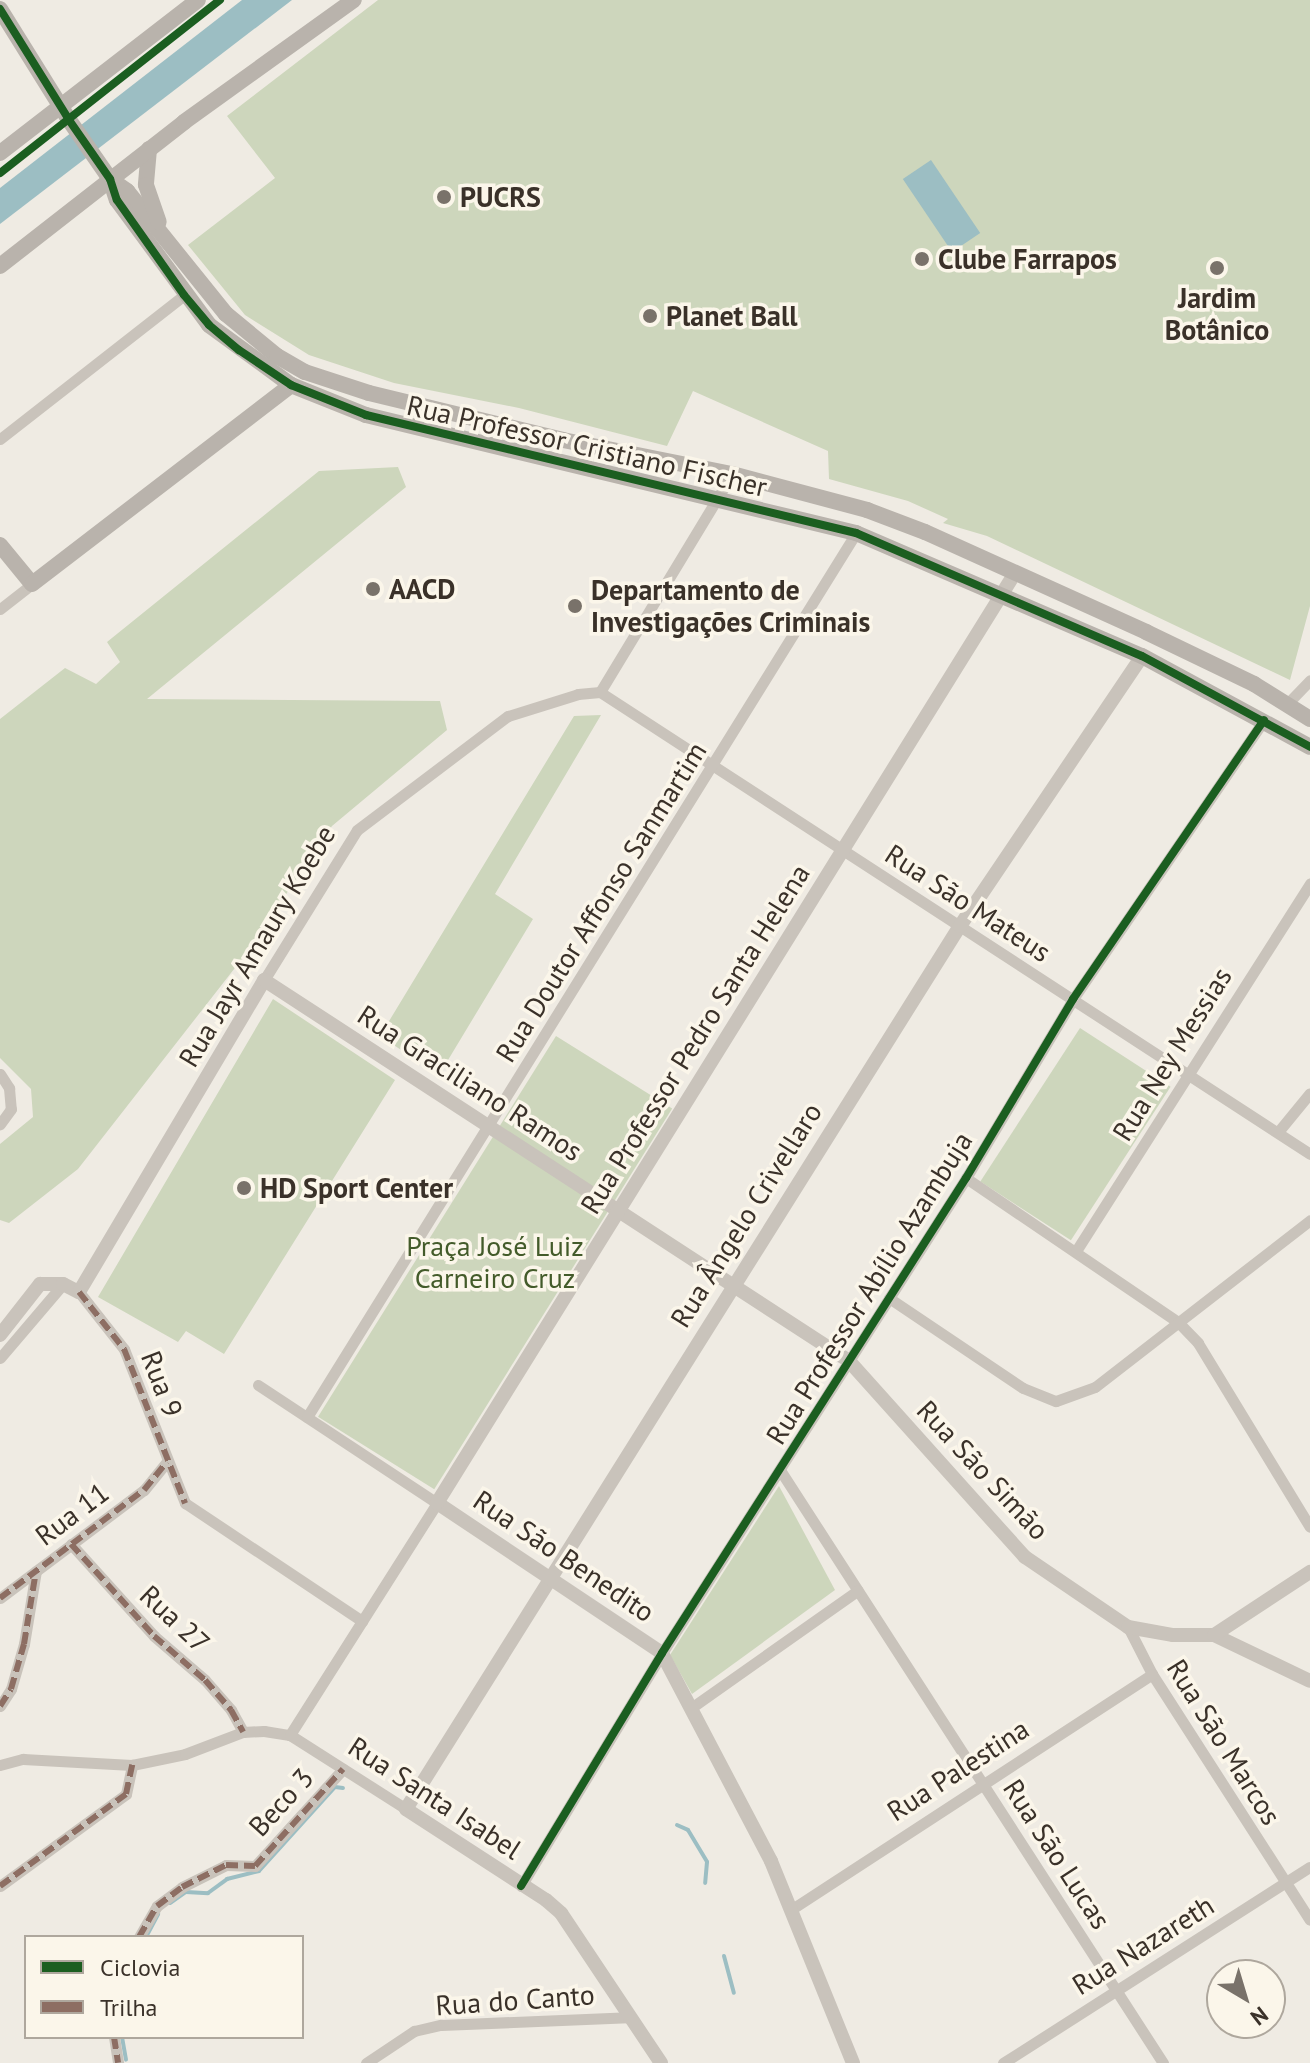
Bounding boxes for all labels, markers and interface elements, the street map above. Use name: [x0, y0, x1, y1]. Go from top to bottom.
place label: PUCRS: [460, 180, 541, 214]
marker: PUCRS: [435, 188, 453, 206]
place label: Clube Farrapos: [938, 242, 1117, 276]
marker: Clube Farrapos: [913, 250, 931, 268]
marker: Jardim Botânico: [1208, 259, 1226, 277]
place label: Jardim Botânico: [1165, 281, 1269, 347]
place label: Planet Ball: [666, 299, 797, 333]
marker: Planet Ball: [641, 307, 659, 325]
street label: Rua Professor Cristiano Fischer: [404, 388, 770, 504]
place label: AACD: [389, 572, 455, 606]
place label: Departamento de Investigações Criminais: [591, 573, 871, 639]
marker: AACD: [364, 580, 382, 598]
marker: Departamento de Investigações Criminais: [566, 597, 584, 615]
street label: Rua Doutor Affonso Sanmartim: [488, 735, 714, 1069]
street label: Rua Jayr Amaury Koebe: [171, 818, 343, 1074]
street label: Rua São Mateus: [879, 837, 1057, 969]
street label: Rua Professor Pedro Santa Helena: [573, 858, 817, 1220]
street label: Rua Ney Messias: [1105, 961, 1239, 1147]
street label: Rua Graciliano Ramos: [352, 998, 588, 1168]
street label: Rua Ângelo Crivellaro: [663, 1096, 829, 1334]
street label: Rua Professor Abílio Azambuja: [758, 1125, 980, 1451]
place label: HD Sport Center: [260, 1171, 454, 1205]
marker: HD Sport Center: [235, 1179, 253, 1197]
park label: Praça José Luiz Carneiro Cruz: [406, 1229, 584, 1295]
street label: Rua 9: [134, 1346, 190, 1422]
street label: Rua São Simão: [910, 1393, 1056, 1547]
street label: Rua 11: [29, 1476, 115, 1552]
street label: Rua São Benedito: [467, 1483, 661, 1629]
street label: Rua 27: [133, 1578, 217, 1660]
street label: Rua São Marcos: [1160, 1653, 1288, 1831]
street label: Rua Palestina: [881, 1712, 1035, 1828]
street label: Rua Santa Isabel: [342, 1730, 528, 1866]
street label: Beco 3: [242, 1761, 320, 1843]
street label: Rua São Lucas: [996, 1773, 1118, 1935]
street label: Rua Nazareth: [1066, 1888, 1220, 2002]
legend: [24, 1935, 304, 2039]
text: Ciclovia: [100, 1952, 180, 1983]
north arrow: [1206, 1959, 1286, 2039]
street label: Rua do Canto: [434, 1978, 596, 2022]
text: Trilha: [100, 1992, 157, 2023]
text: N: [1245, 2001, 1274, 2032]

